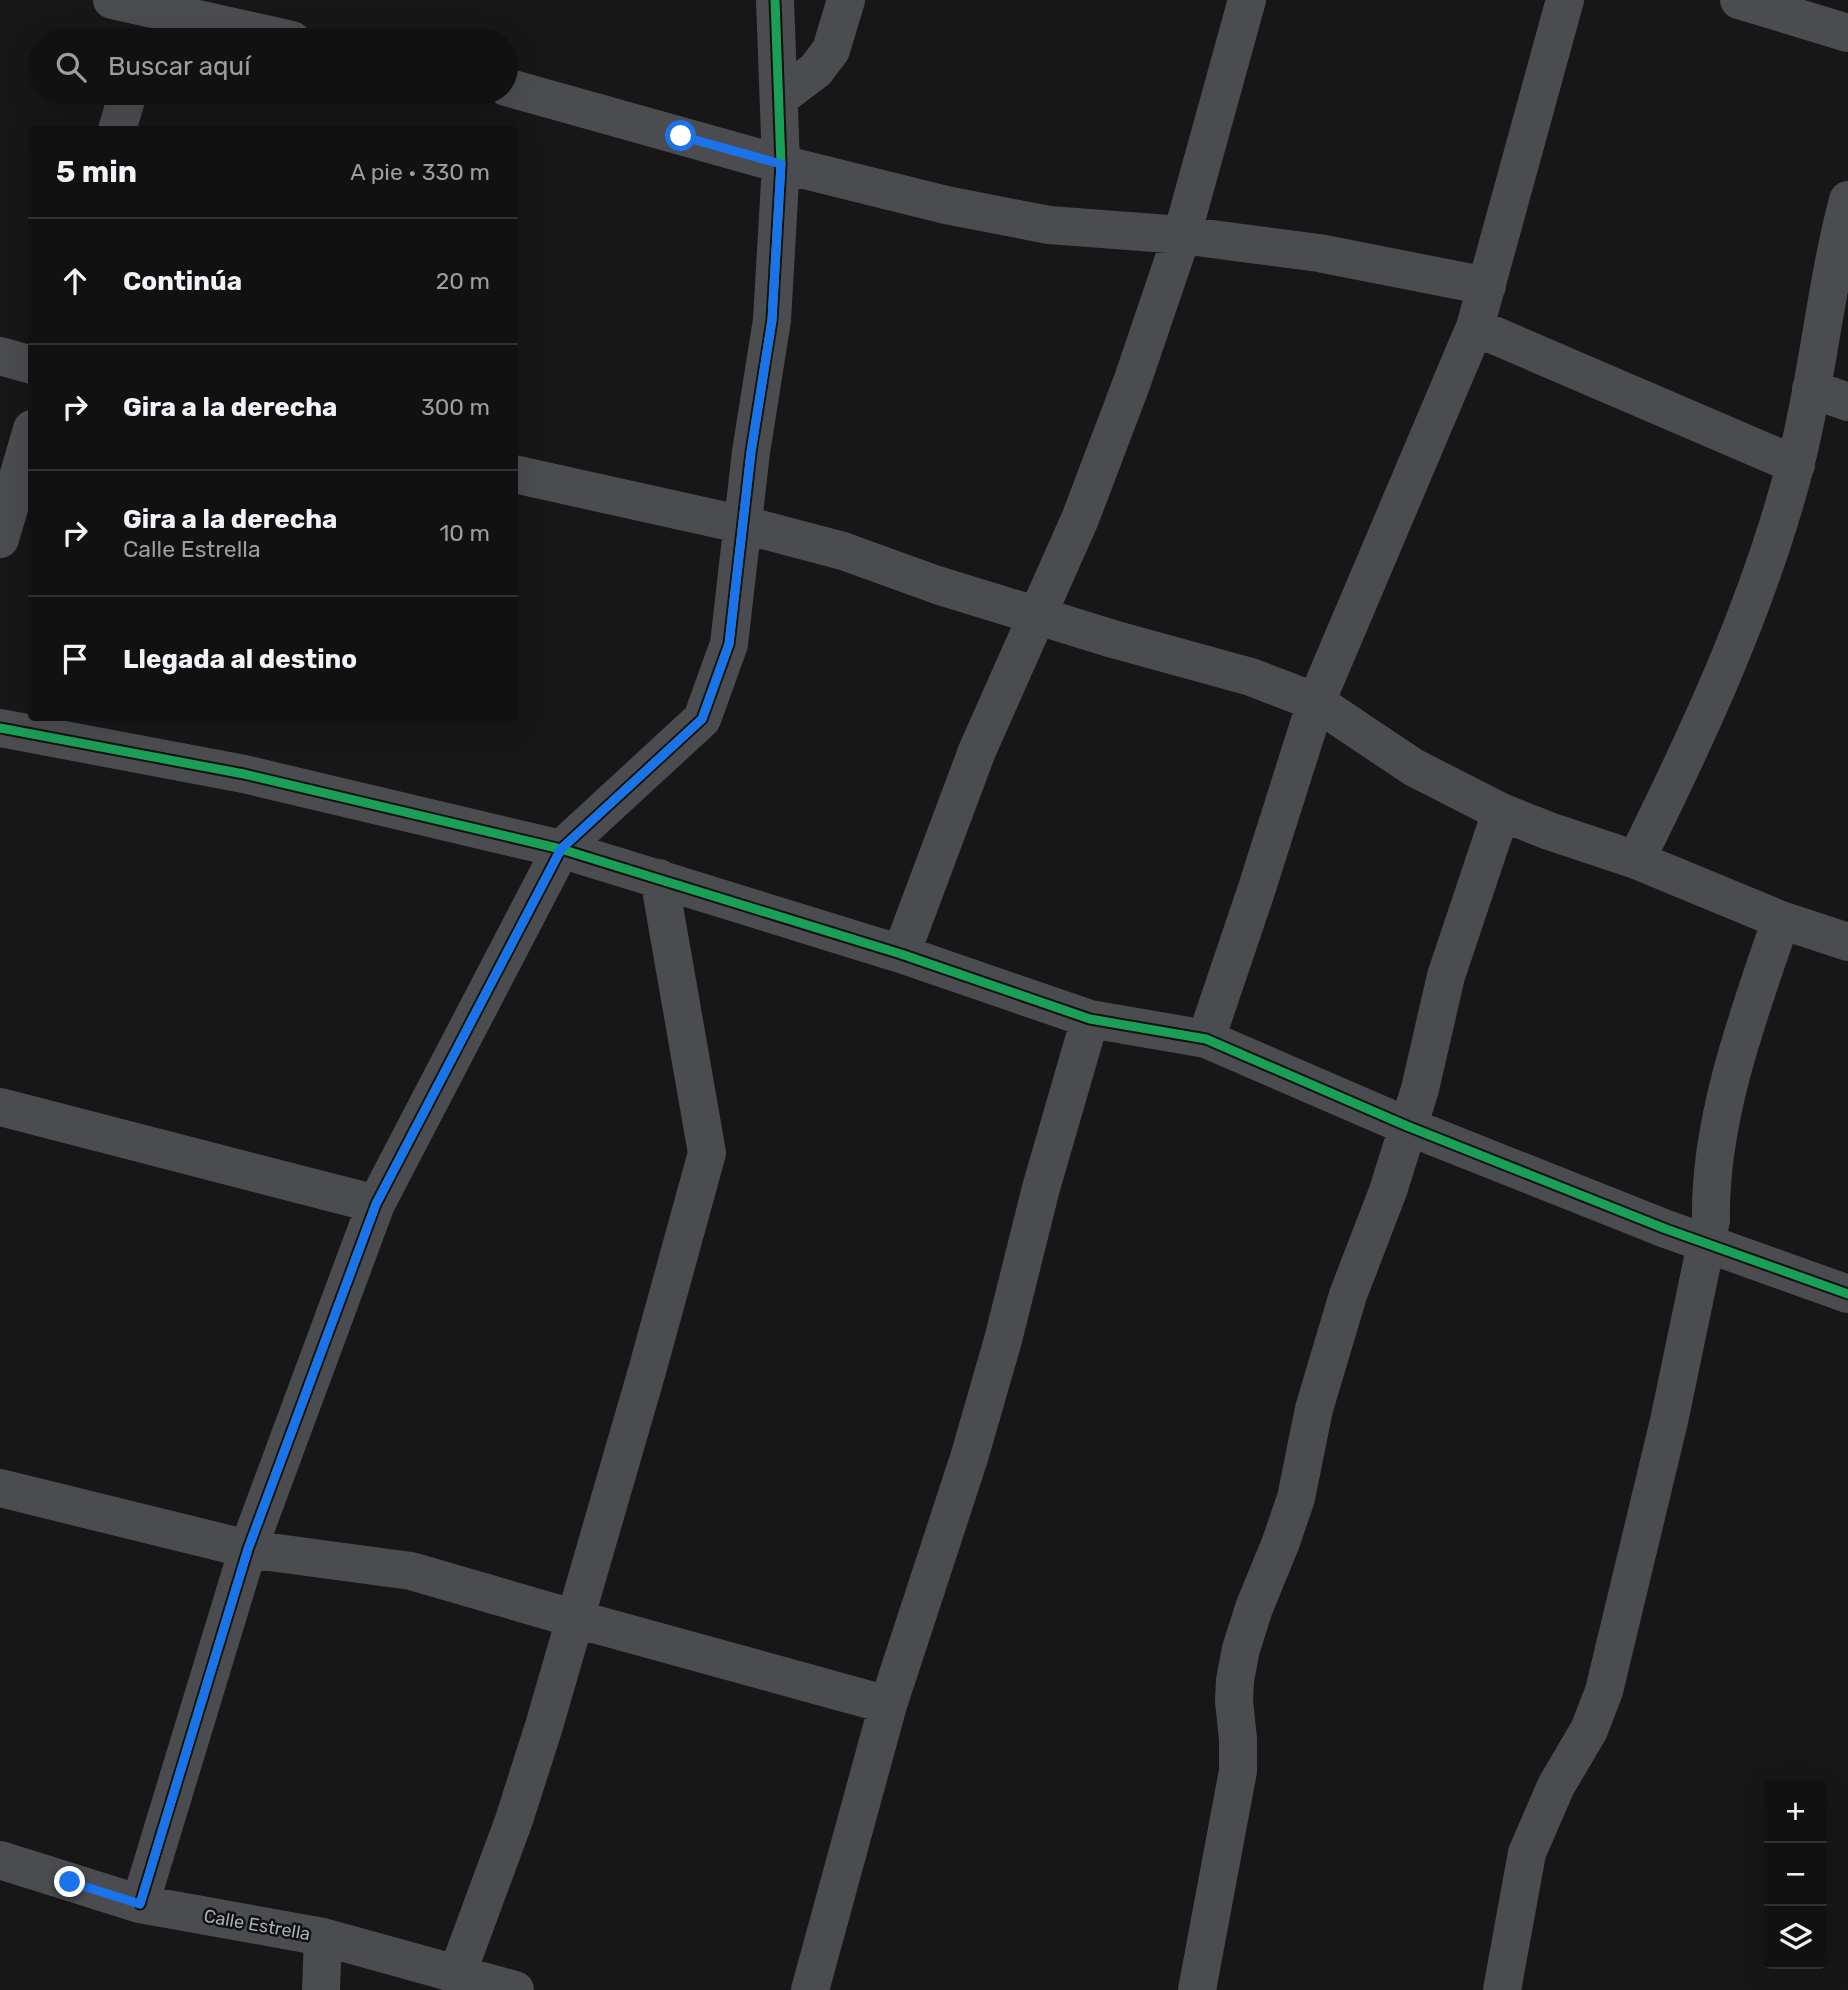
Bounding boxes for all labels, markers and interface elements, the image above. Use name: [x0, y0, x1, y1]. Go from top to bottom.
search box: [28, 28, 518, 105]
icon: search: [52, 48, 90, 86]
text: Buscar aquí: [108, 51, 250, 82]
route start: [665, 120, 696, 151]
text: 5 min: [56, 154, 137, 190]
text: A pie · 330 m: [350, 158, 490, 186]
icon: ahead: [56, 262, 94, 300]
text: Continúa: [123, 266, 242, 297]
text: 20 m: [436, 267, 490, 295]
icon: right: [56, 388, 94, 426]
text: Gira a la derecha: [123, 392, 337, 423]
text: 300 m: [421, 393, 490, 421]
text: Gira a la derecha: [123, 504, 337, 535]
icon: right: [56, 514, 94, 552]
text: 10 m: [439, 519, 490, 547]
text: Calle Estrella: [123, 535, 261, 563]
icon: arrive: [56, 640, 94, 678]
text: Llegada al destino: [123, 644, 357, 675]
map controls: [1764, 1780, 1827, 1969]
button: +: [1764, 1780, 1827, 1843]
button: −: [1764, 1843, 1827, 1906]
route end: [54, 1866, 85, 1897]
street label: Calle Estrella: [202, 1905, 312, 1945]
button: layers: [1764, 1906, 1827, 1969]

